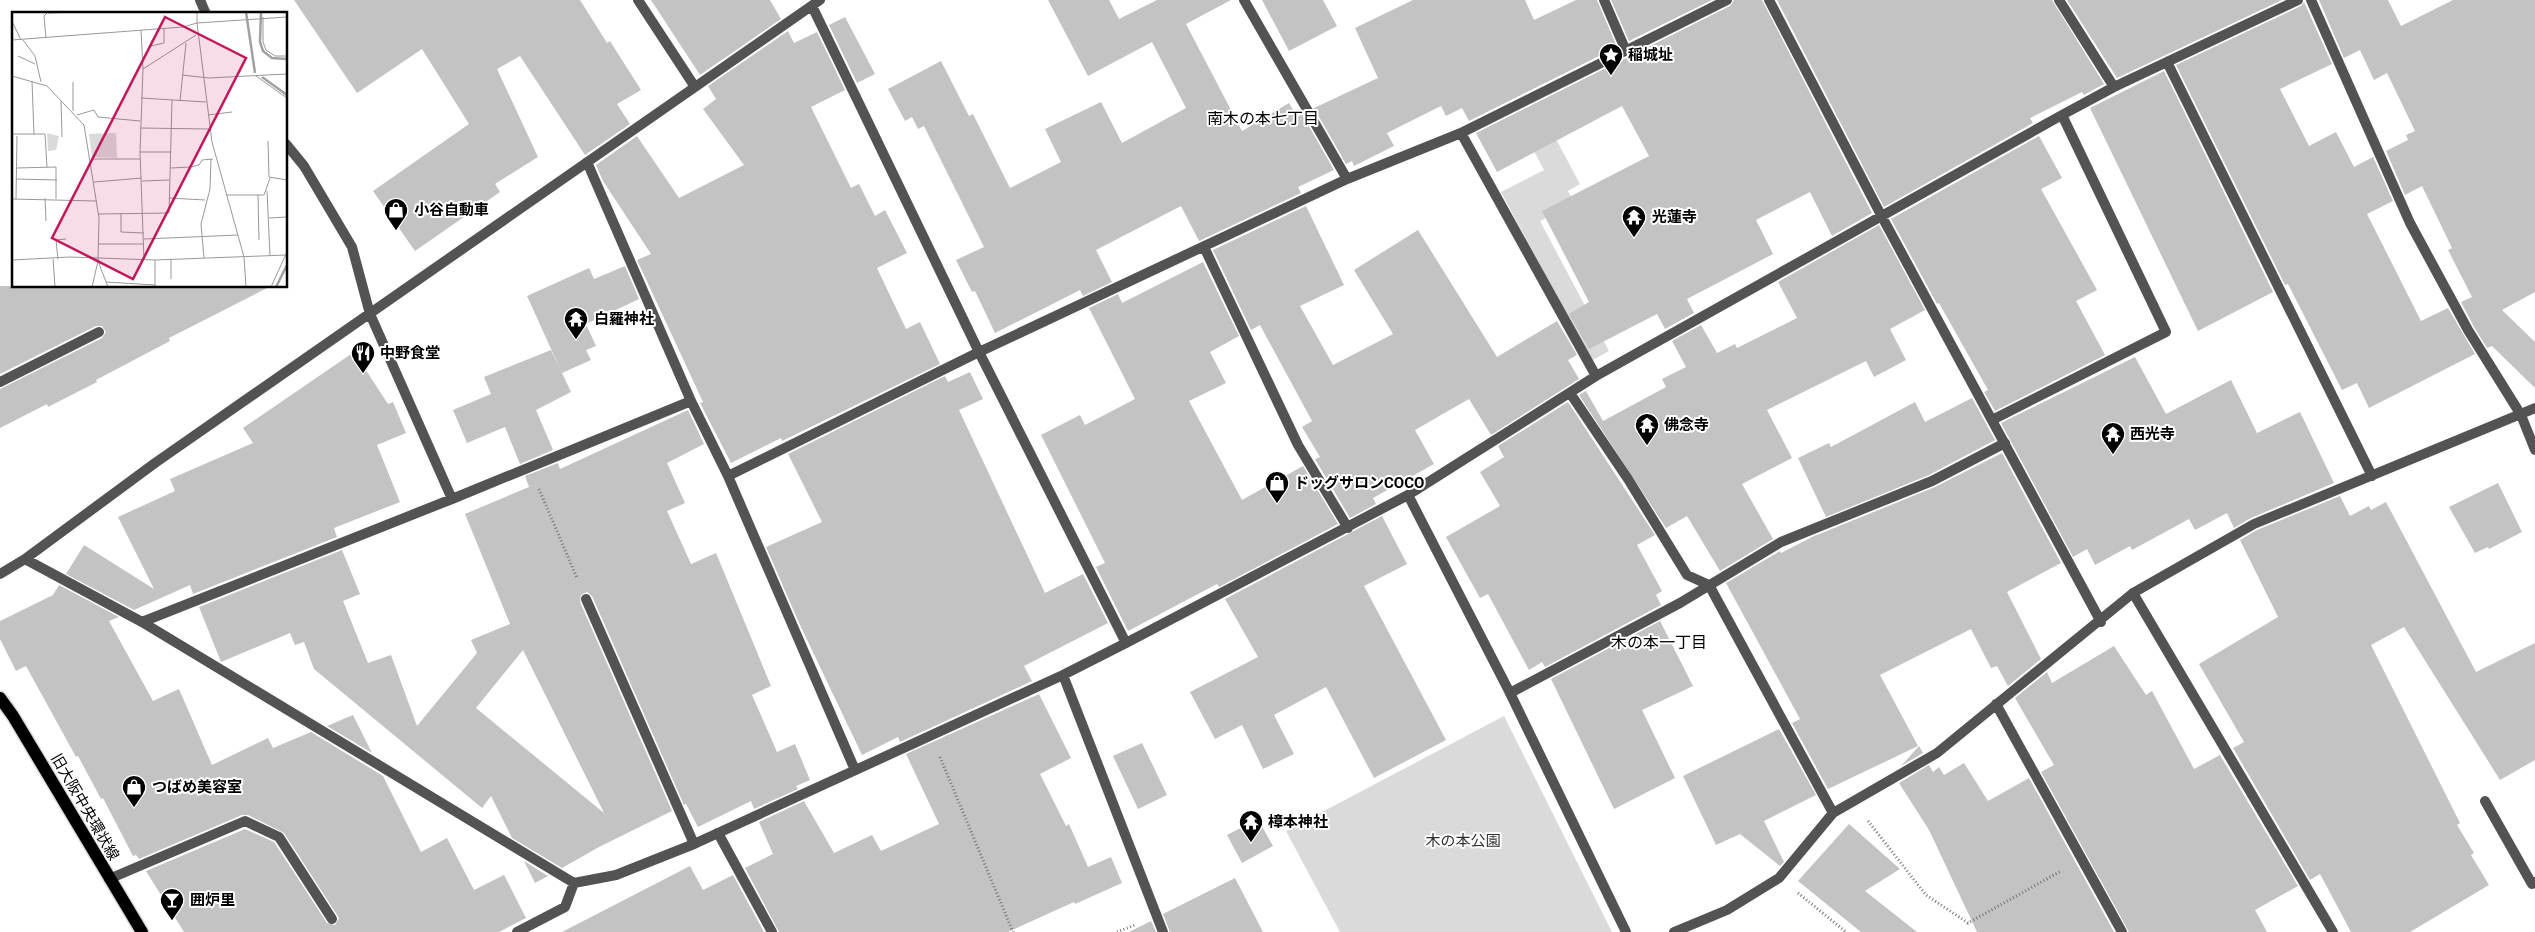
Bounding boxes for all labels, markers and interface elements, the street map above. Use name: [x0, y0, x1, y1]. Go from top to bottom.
inset map: [12, 12, 288, 288]
place icon: 稲城址: [1598, 42, 1624, 76]
place label: 稲城址: [1628, 46, 1673, 64]
district label: 南木の本七丁目: [1207, 109, 1319, 128]
shop icon: 小谷自動車: [383, 197, 409, 231]
place label: 小谷自動車: [414, 201, 489, 219]
temple icon: 光蓮寺: [1621, 204, 1647, 238]
place label: 光蓮寺: [1652, 208, 1697, 226]
temple icon: 白羅神社: [563, 306, 589, 340]
place label: 白羅神社: [594, 310, 654, 328]
restaurant icon: 中野食堂: [350, 340, 376, 374]
place label: 中野食堂: [380, 344, 440, 362]
temple icon: 佛念寺: [1634, 412, 1660, 446]
place label: 佛念寺: [1664, 416, 1709, 434]
temple icon: 西光寺: [2100, 421, 2126, 455]
place label: 西光寺: [2130, 425, 2175, 443]
shop icon: ドッグサロンCOCO: [1264, 470, 1290, 504]
place label: ドッグサロンCOCO: [1294, 474, 1424, 492]
district label: 木の本一丁目: [1611, 633, 1707, 652]
street label: 旧大阪中央環状線: [47, 751, 123, 863]
shop icon: つばめ美容室: [121, 774, 147, 808]
place label: つばめ美容室: [152, 778, 242, 796]
temple icon: 樟本神社: [1238, 809, 1264, 843]
place label: 樟本神社: [1268, 813, 1328, 831]
park label: 木の本公園: [1425, 832, 1501, 850]
bar icon: 囲炉里: [159, 887, 185, 921]
place label: 囲炉里: [190, 891, 235, 909]

